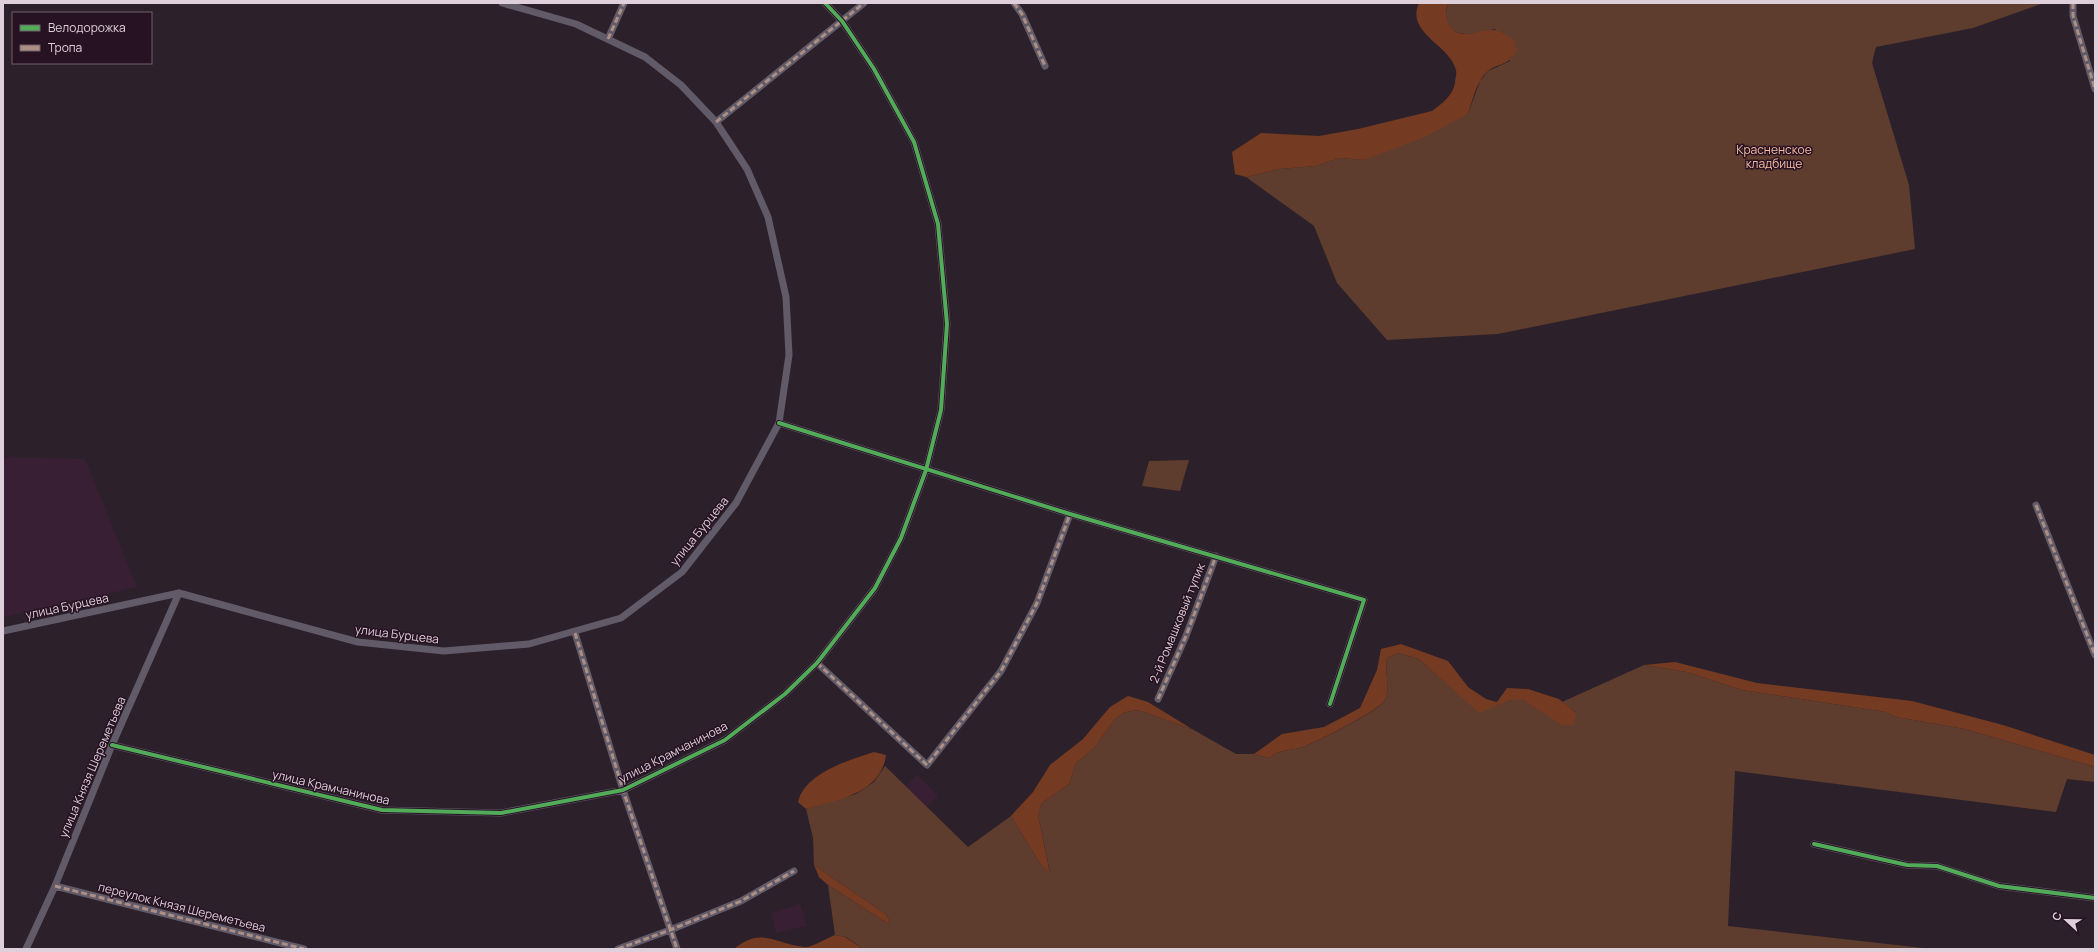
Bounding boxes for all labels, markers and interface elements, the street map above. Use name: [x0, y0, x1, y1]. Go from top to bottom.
legend: [12, 12, 152, 64]
text: Велодорожка: [48, 19, 126, 36]
text: Тропа: [48, 39, 82, 56]
park label: Красненское кладбище: [1736, 141, 1812, 172]
street label: улица Бурцева: [666, 493, 732, 569]
street label: 2-й Ромашковый тупик: [1145, 559, 1209, 686]
street label: улица Бурцева: [24, 589, 110, 623]
street label: улица Бурцева: [354, 620, 440, 648]
street label: улица Князя Шереметьева: [54, 694, 130, 840]
street label: улица Крамчанинова: [616, 717, 730, 787]
street label: улица Крамчанинова: [271, 765, 391, 809]
street label: переулок Князя Шереметьева: [97, 878, 267, 936]
north arrow: [2046, 900, 2086, 940]
text: С: [2048, 909, 2065, 923]

